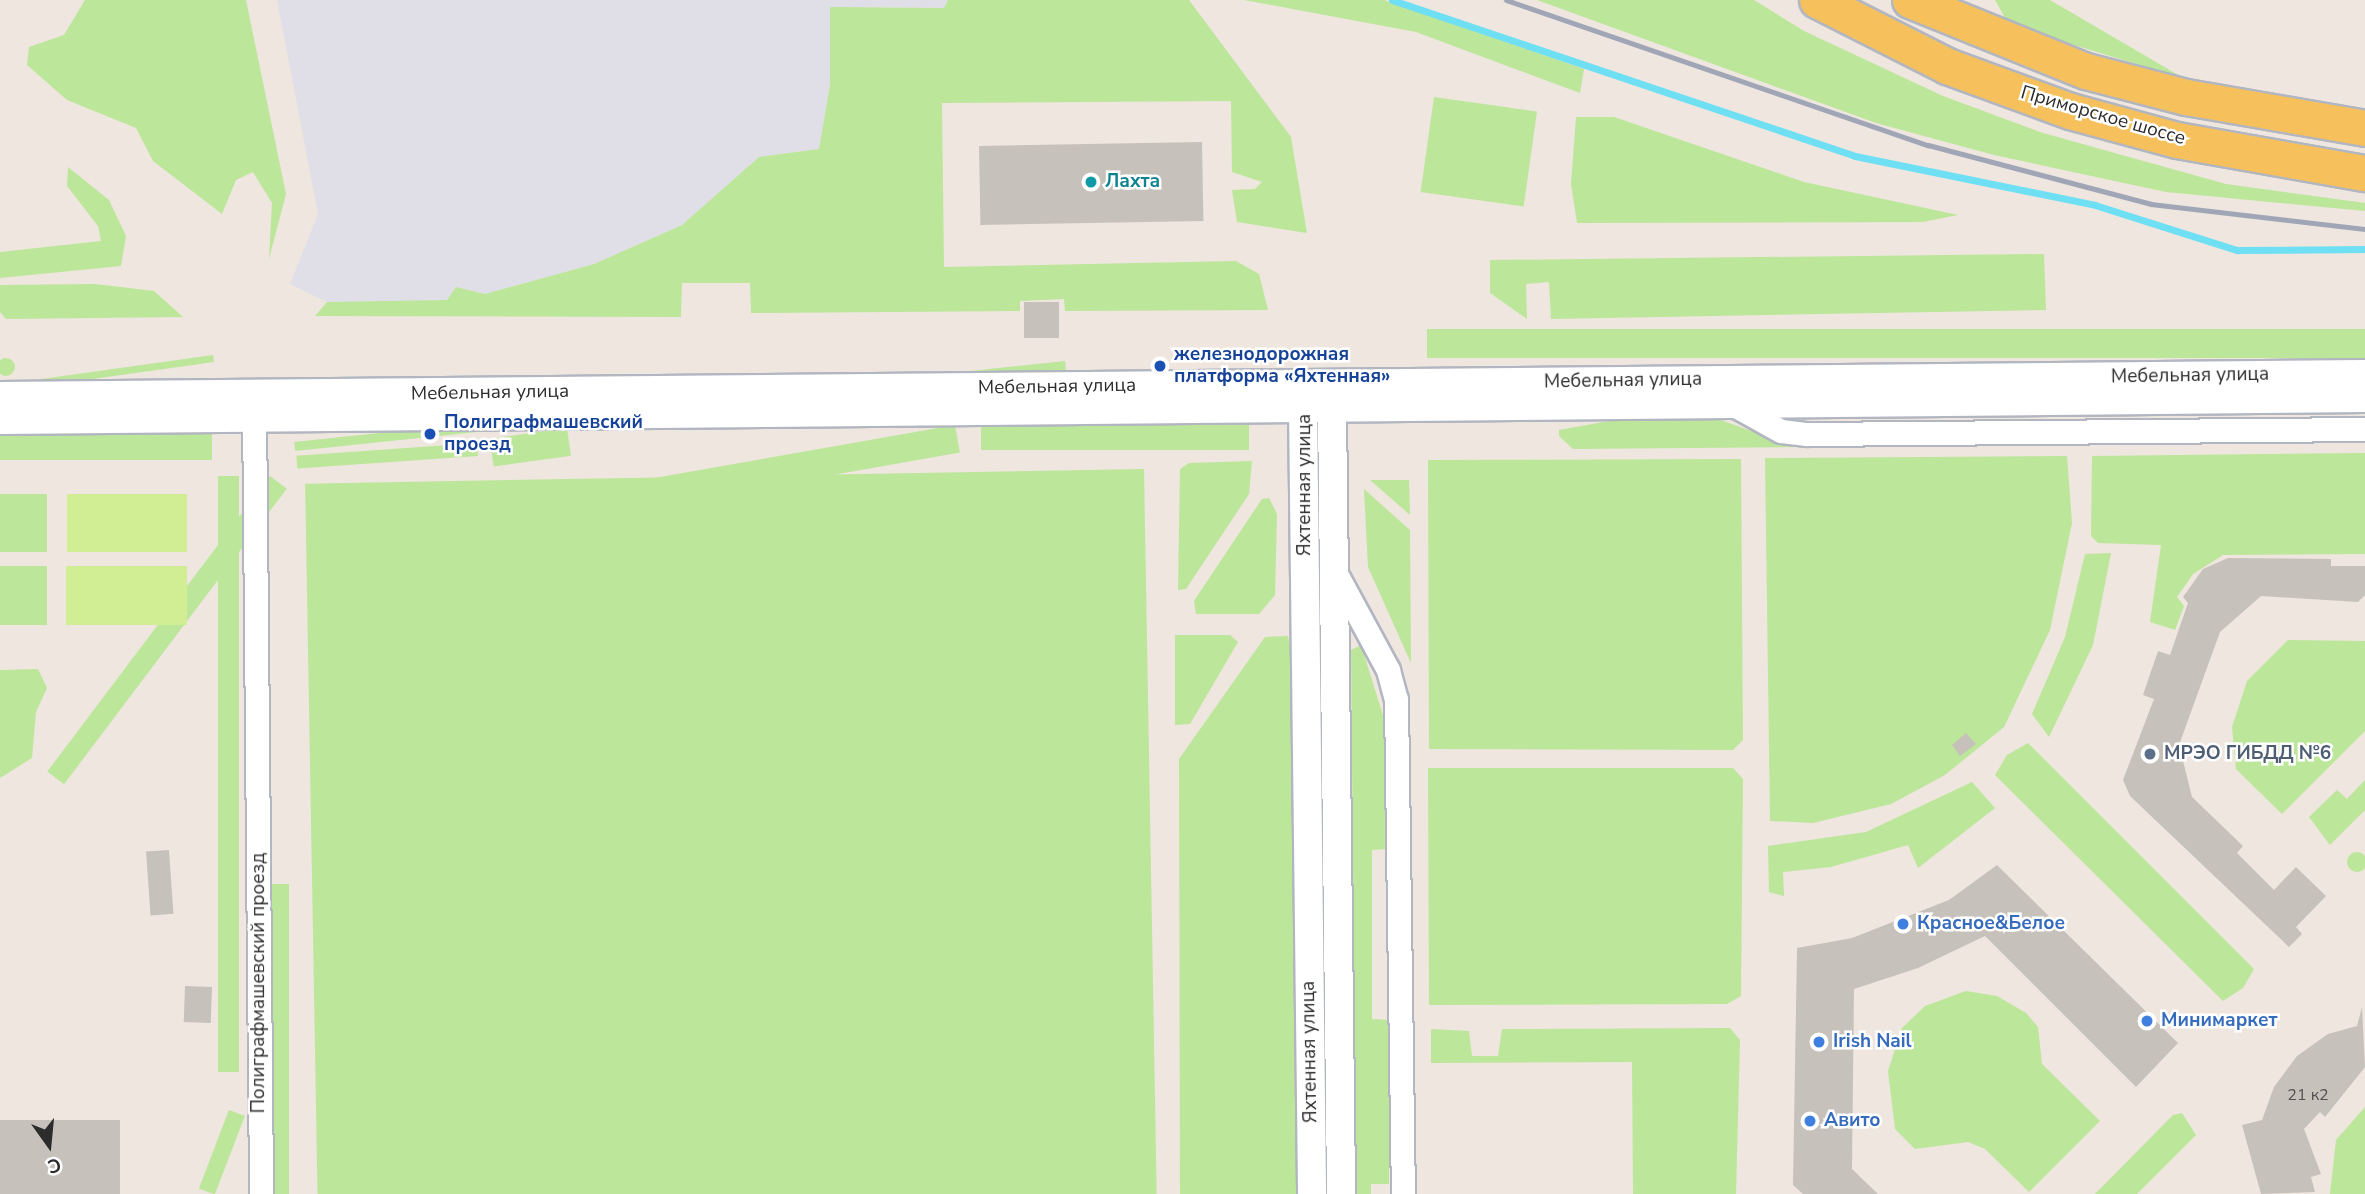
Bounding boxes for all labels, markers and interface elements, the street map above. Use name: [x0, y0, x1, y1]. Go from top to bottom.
street label: Приморское шоссе: [2018, 82, 2188, 150]
place label: Лахта: [1105, 171, 1160, 193]
marker: Лахта: [1083, 174, 1099, 190]
place label: железнодорожная платформа «Яхтенная»: [1174, 344, 1390, 388]
marker: железнодорожная платформа «Яхтенная»: [1152, 358, 1168, 374]
street label: Мебельная улица: [2111, 363, 2269, 389]
street label: Мебельная улица: [1544, 368, 1702, 394]
street label: Мебельная улица: [978, 374, 1136, 400]
street label: Мебельная улица: [411, 380, 569, 406]
place label: Полиграфмашевский проезд: [444, 412, 643, 456]
street label: Яхтенная улица: [1294, 414, 1316, 556]
marker: Полиграфмашевский проезд: [422, 426, 438, 442]
place label: МРЭО ГИБДД №6: [2164, 743, 2331, 765]
marker: МРЭО ГИБДД №6: [2142, 746, 2158, 762]
street label: Полиграфмашевский проезд: [248, 853, 270, 1113]
place label: Красное&Белое: [1917, 913, 2065, 935]
marker: Красное&Белое: [1895, 916, 1911, 932]
street label: Яхтенная улица: [1297, 981, 1323, 1123]
place label: Минимаркет: [2161, 1010, 2278, 1032]
marker: Минимаркет: [2139, 1013, 2155, 1029]
place label: Irish Nail: [1833, 1031, 1912, 1053]
marker: Irish Nail: [1811, 1034, 1827, 1050]
house number: 21 к2: [2287, 1085, 2329, 1105]
north arrow: [14, 1110, 84, 1180]
place label: Авито: [1824, 1110, 1881, 1132]
marker: Авито: [1802, 1113, 1818, 1129]
text: С: [45, 1151, 64, 1180]

